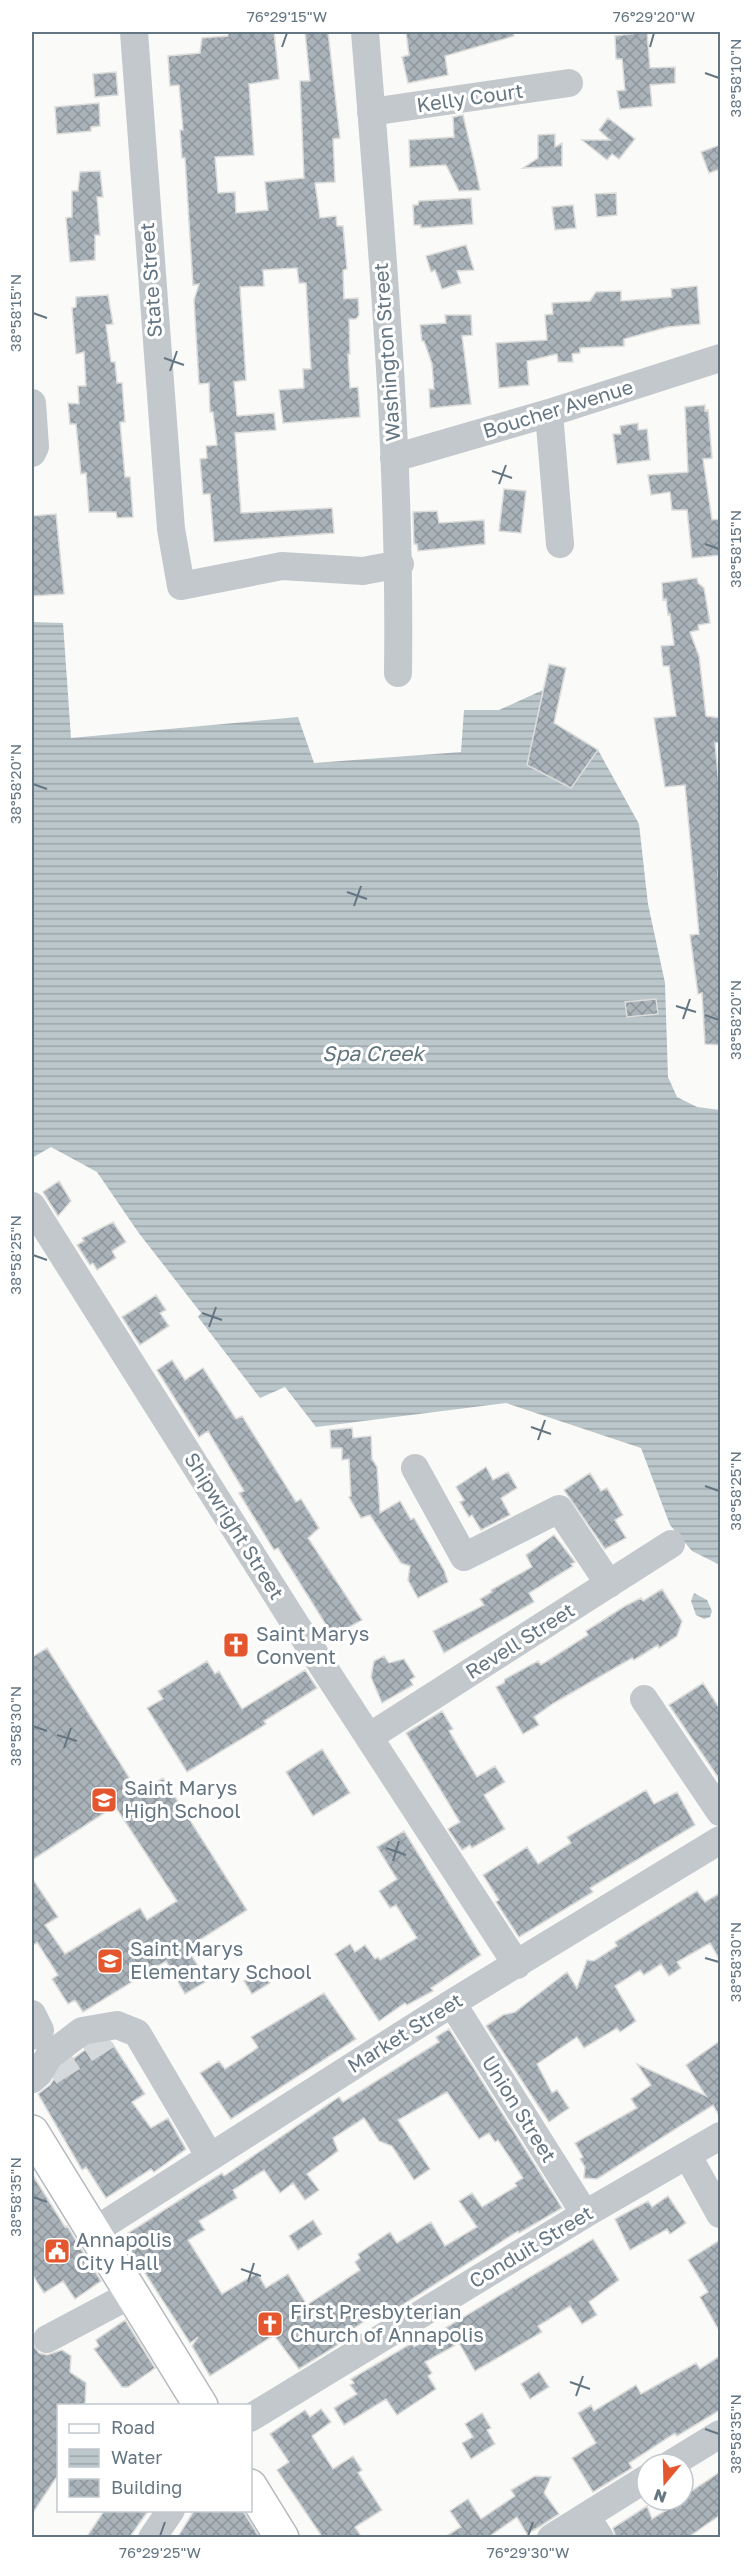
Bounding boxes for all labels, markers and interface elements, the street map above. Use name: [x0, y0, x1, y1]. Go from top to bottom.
text: 76°29'15"W: [247, 7, 327, 25]
text: 76°29'20"W: [613, 7, 695, 25]
text: 38°58'10"N: [726, 39, 744, 117]
street label: Kelly Court: [415, 78, 525, 116]
street label: State Street: [134, 222, 166, 338]
street label: Washington Street: [368, 262, 404, 442]
text: 38°58'15"N: [6, 274, 24, 352]
street label: Boucher Avenue: [480, 374, 636, 442]
text: 38°58'15"N: [726, 510, 744, 588]
text: 38°58'20"N: [6, 744, 24, 824]
text: 38°58'20"N: [726, 980, 744, 1060]
water label: Spa Creek: [322, 1040, 426, 1066]
text: 38°58'25"N: [6, 1215, 24, 1295]
street label: Shipwright Street: [180, 1448, 290, 1603]
text: 38°58'25"N: [726, 1451, 744, 1531]
street label: Revell Street: [461, 1597, 578, 1683]
place label: Saint Marys Convent: [256, 1621, 369, 1668]
church icon: Saint Marys Convent: [221, 1630, 251, 1660]
text: 38°58'30"N: [6, 1686, 24, 1766]
place label: Saint Marys High School: [124, 1775, 241, 1822]
school or university icon: Saint Marys High School: [89, 1785, 119, 1815]
text: 38°58'30"N: [726, 1922, 744, 2002]
place label: Saint Marys Elementary School: [130, 1936, 312, 1983]
school or university icon: Saint Marys Elementary School: [95, 1946, 125, 1976]
street label: Market Street: [343, 1987, 466, 2077]
street label: Union Street: [478, 2051, 562, 2166]
text: 38°58'35"N: [6, 2157, 24, 2237]
street label: Conduit Street: [464, 2200, 597, 2292]
place label: Annapolis City Hall: [76, 2227, 172, 2274]
public building icon: Annapolis City Hall: [42, 2236, 72, 2266]
place label: First Presbyterian Church of Annapolis: [290, 2299, 484, 2346]
church icon: First Presbyterian Church of Annapolis: [255, 2309, 285, 2339]
text: 38°58'35"N: [726, 2394, 744, 2474]
legend: [57, 2404, 252, 2512]
text: Road: [111, 2416, 155, 2438]
text: Water: [111, 2446, 162, 2468]
north arrow: [635, 2452, 695, 2512]
text: Building: [111, 2476, 182, 2498]
text: N: [651, 2485, 669, 2508]
text: 76°29'25"W: [119, 2543, 201, 2561]
text: 76°29'30"W: [487, 2543, 569, 2561]

